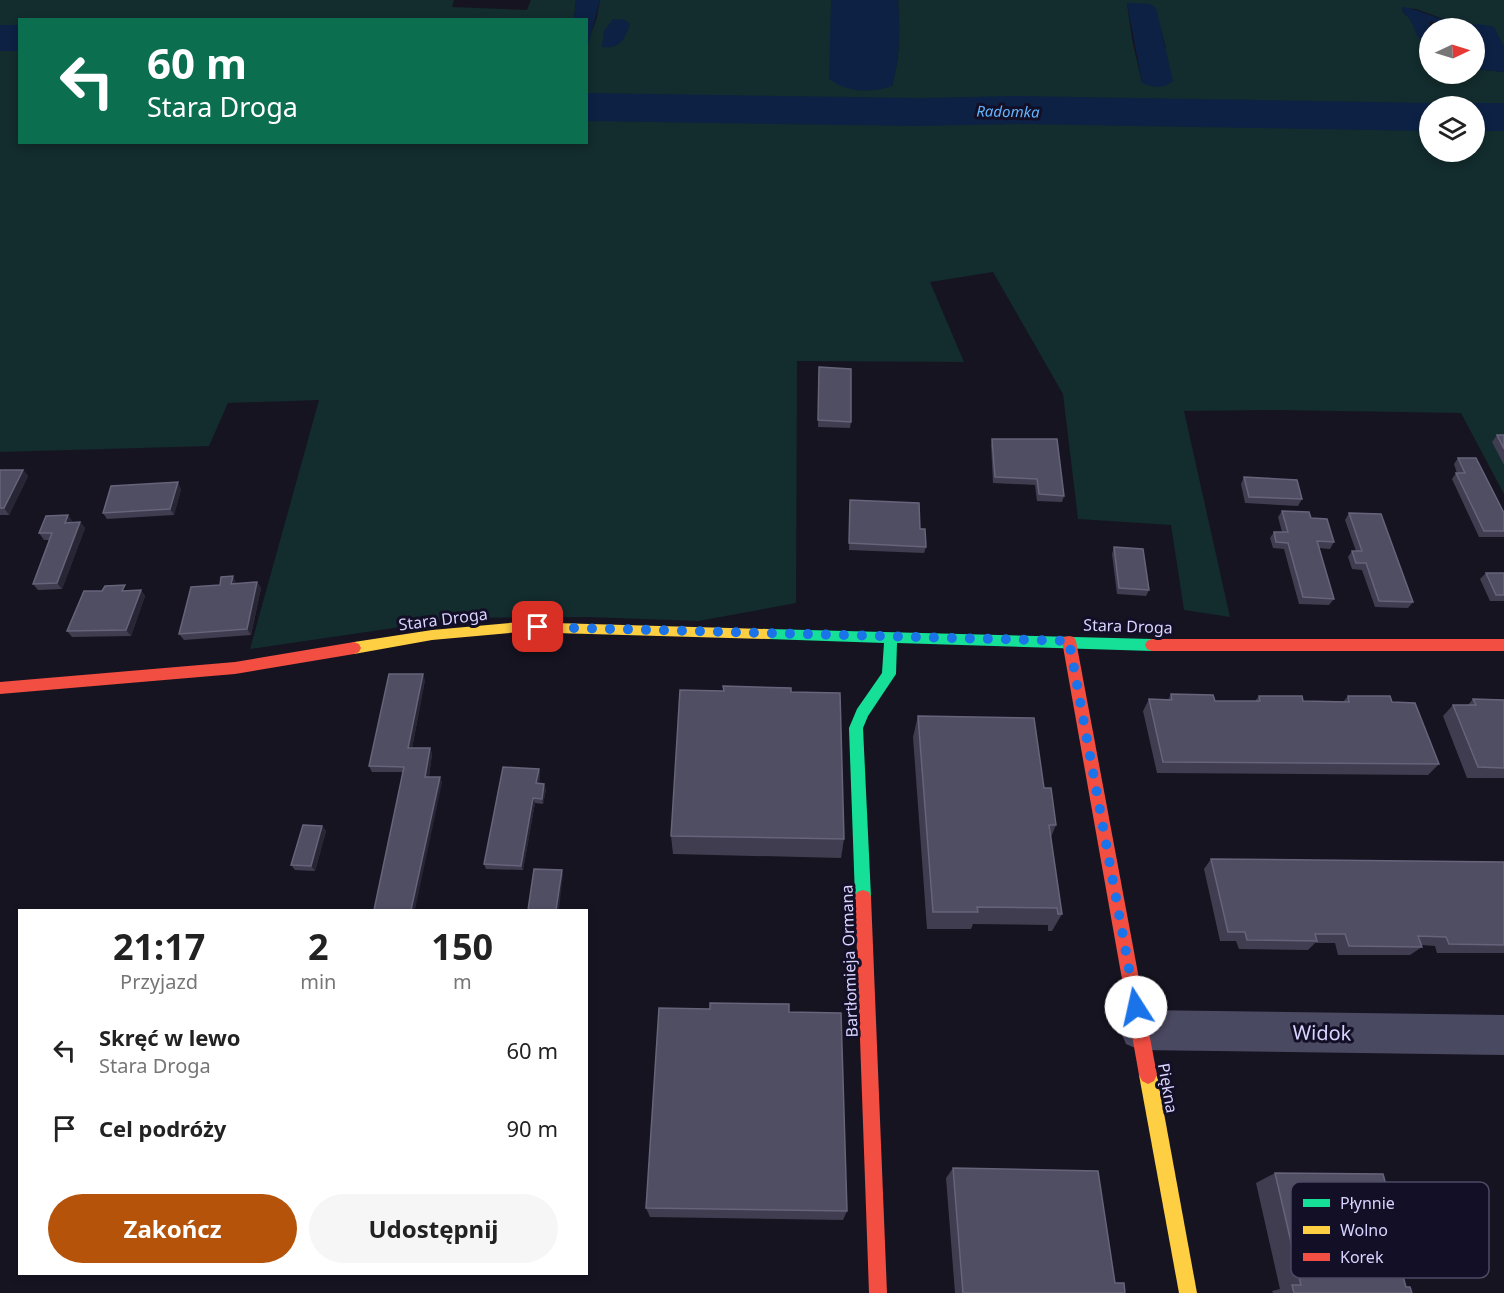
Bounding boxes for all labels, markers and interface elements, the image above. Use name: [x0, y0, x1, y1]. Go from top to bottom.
north arrow: [1419, 18, 1485, 84]
map controls: [1419, 18, 1485, 162]
text: 60 m: [147, 34, 247, 91]
icon: left: [48, 42, 126, 120]
text: Stara Droga: [147, 88, 298, 125]
button: layers: [1419, 96, 1485, 162]
water label: Radomka: [976, 100, 1040, 122]
pin: [512, 601, 563, 652]
street label: Stara Droga: [397, 603, 489, 635]
icon: arrive: [521, 610, 554, 643]
street label: Stara Droga: [1083, 613, 1173, 639]
street label: Bartłomieja Ormana: [835, 884, 863, 1038]
text: 21:17: [113, 922, 205, 971]
text: 2: [308, 922, 329, 971]
text: 150: [431, 922, 493, 971]
text: Przyjazd: [120, 968, 198, 995]
text: min: [300, 968, 336, 995]
text: m: [453, 968, 472, 995]
position arrow: [1104, 975, 1168, 1039]
street label: Widok: [1292, 1018, 1352, 1047]
text: Skręć w lewo: [99, 1022, 241, 1052]
icon: left: [48, 1034, 81, 1067]
text: 60 m: [507, 1035, 558, 1065]
text: Stara Droga: [99, 1052, 211, 1079]
street label: Piękna: [1153, 1061, 1183, 1115]
icon: arrive: [48, 1112, 81, 1145]
text: Cel podróży: [99, 1113, 226, 1143]
text: 90 m: [507, 1113, 558, 1143]
legend: [1291, 1182, 1489, 1278]
text: Płynnie: [1340, 1192, 1395, 1214]
button: Zakończ: [48, 1194, 297, 1263]
button: Udostępnij: [309, 1194, 558, 1263]
text: Wolno: [1340, 1219, 1388, 1241]
text: Korek: [1340, 1246, 1384, 1268]

